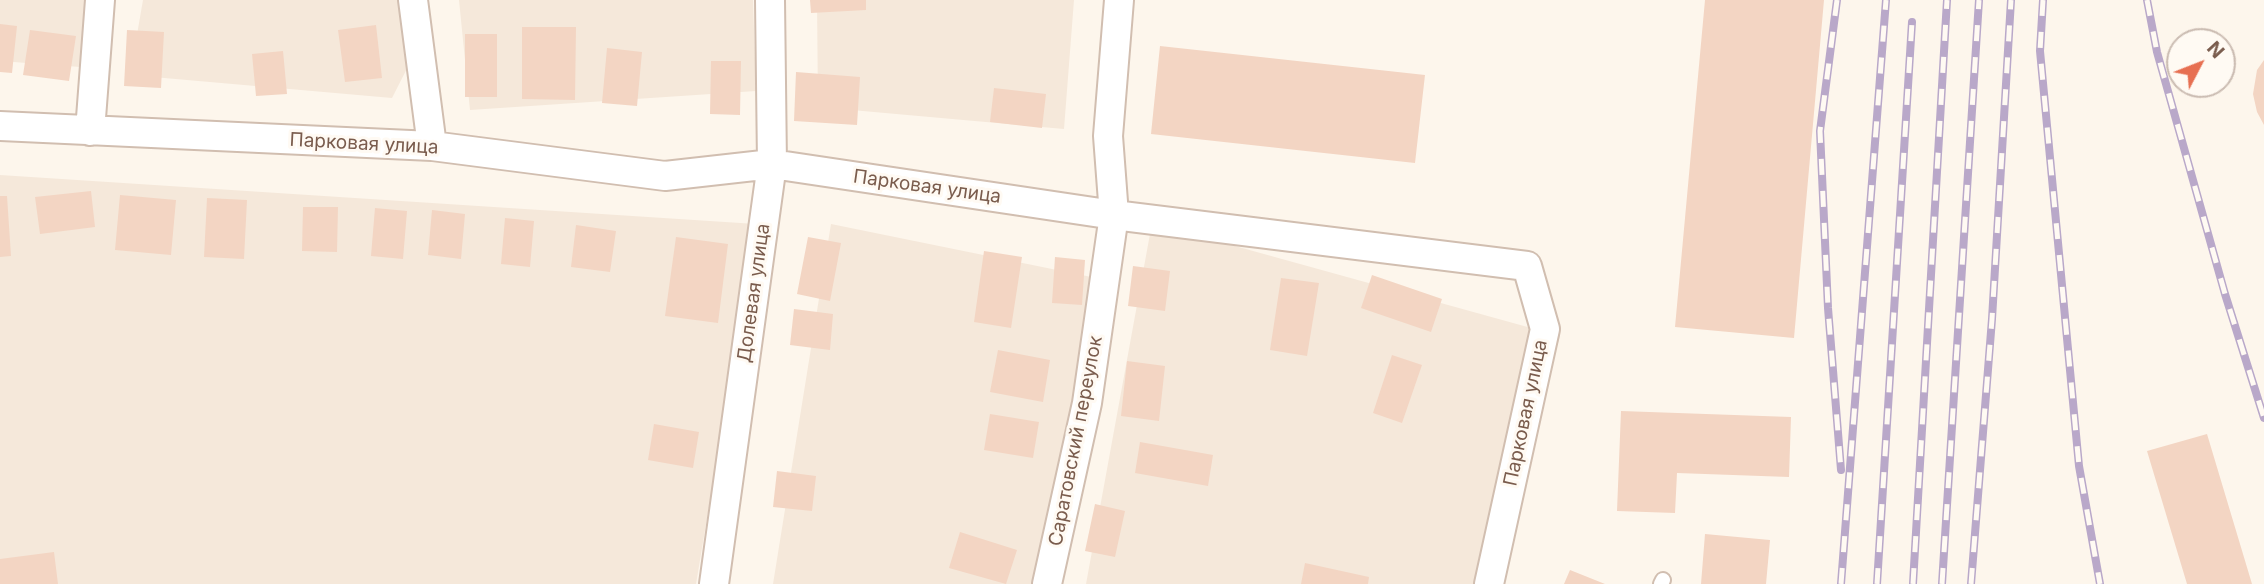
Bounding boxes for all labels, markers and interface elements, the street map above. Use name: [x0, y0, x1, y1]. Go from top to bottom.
north arrow: [2166, 28, 2236, 98]
text: N: [2202, 37, 2229, 63]
street label: Парковая улица: [289, 129, 439, 159]
street label: Парковая улица: [852, 165, 1002, 209]
street label: Долевая улица: [733, 222, 775, 364]
street label: Саратовский переулок: [1044, 334, 1108, 548]
street label: Парковая улица: [1499, 338, 1553, 488]

